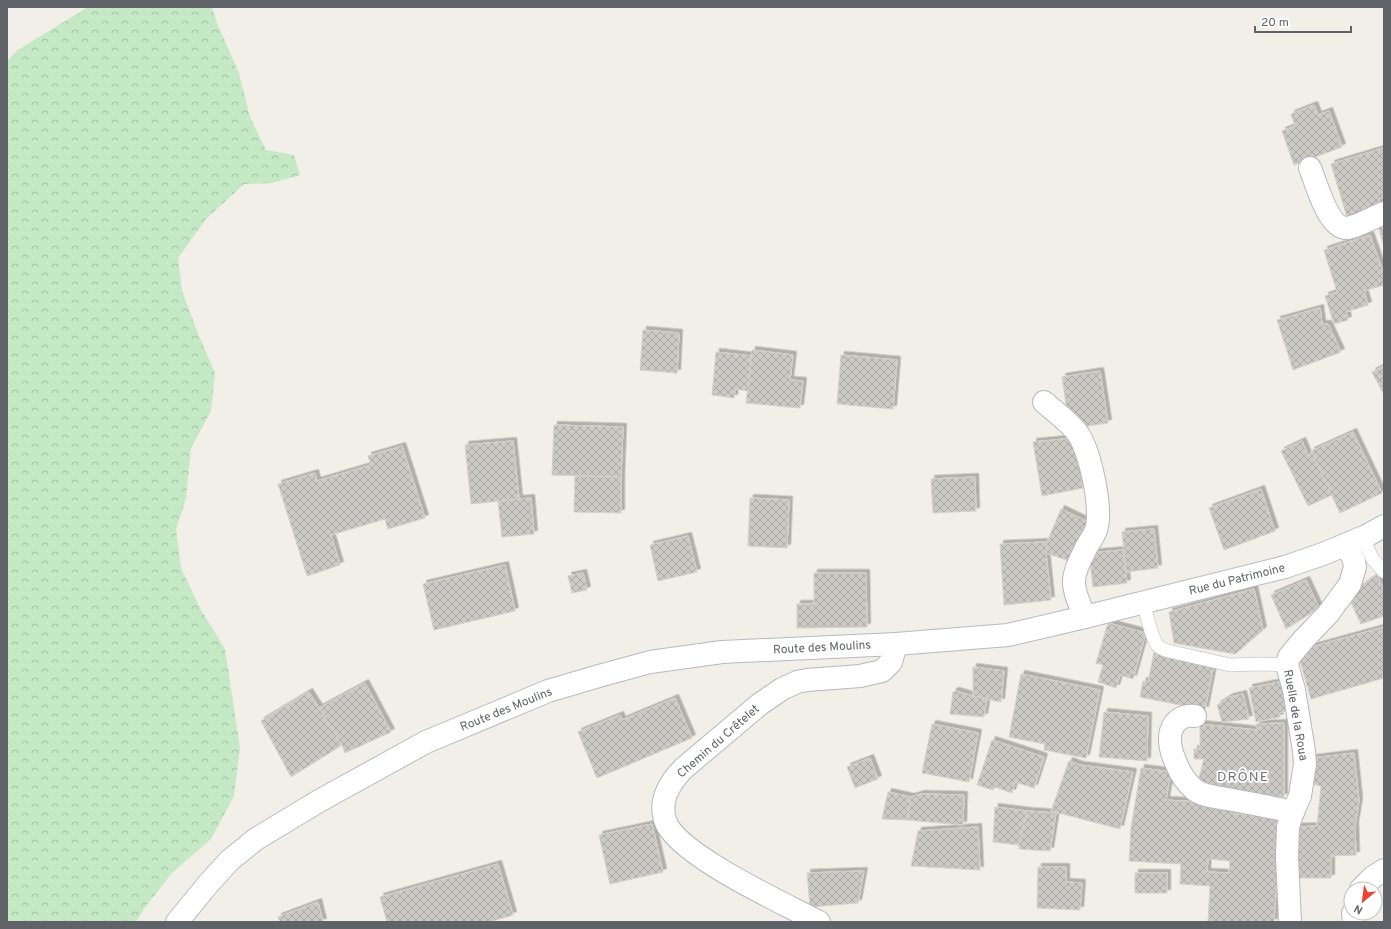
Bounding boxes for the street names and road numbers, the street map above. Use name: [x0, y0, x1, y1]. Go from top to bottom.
street label: Rue du Patrimoine: [1187, 560, 1287, 600]
street label: Route des Moulins: [773, 637, 871, 659]
street label: Ruelle de la Roua: [1279, 668, 1311, 762]
street label: Route des Moulins: [458, 684, 555, 736]
street label: Chemin du Crêtelet: [674, 702, 763, 782]

